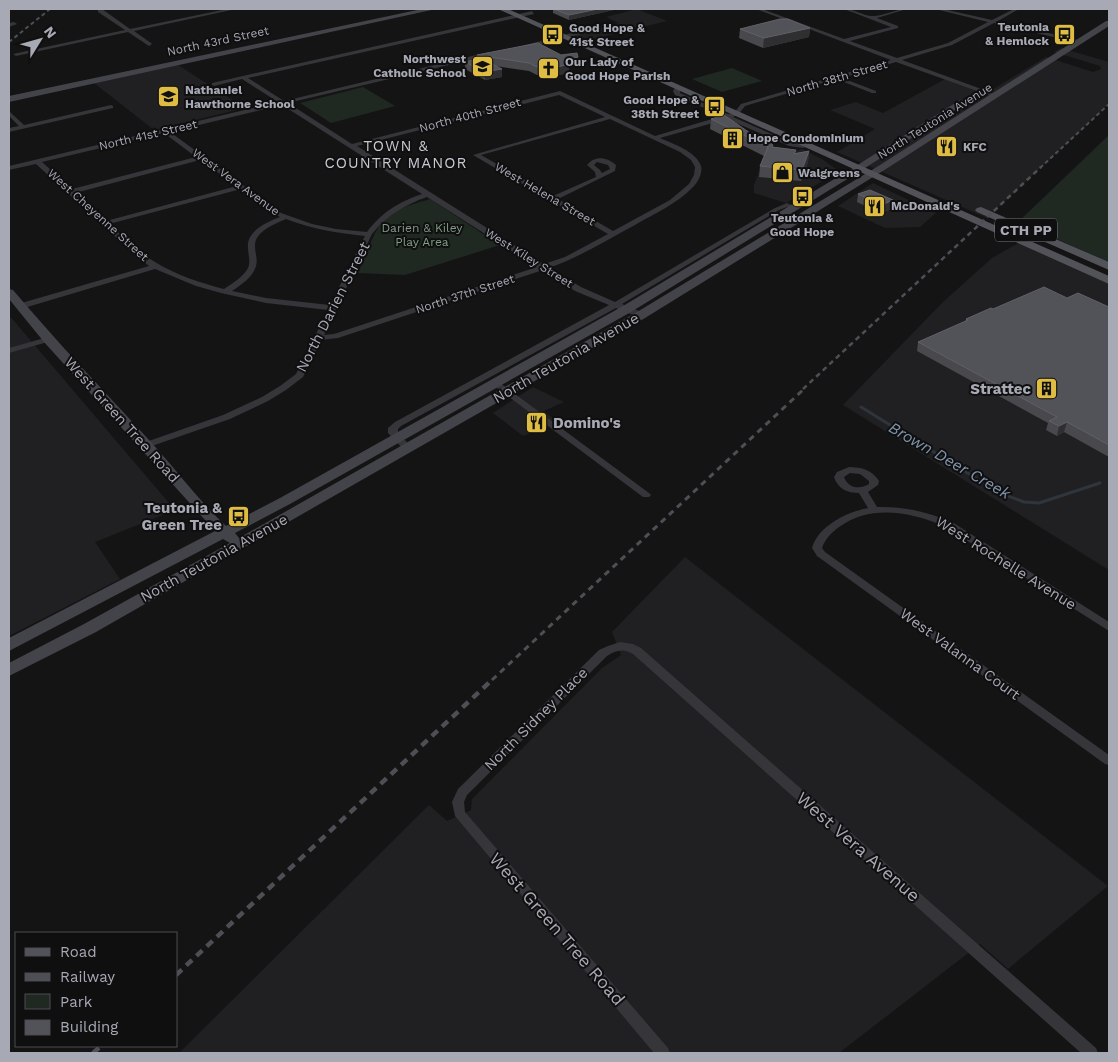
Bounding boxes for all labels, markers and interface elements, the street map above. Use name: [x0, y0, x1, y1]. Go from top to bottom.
north arrow: [15, 15, 65, 65]
place label: Teutonia & Hemlock: [985, 20, 1050, 48]
place label: Good Hope & 41st Street: [569, 21, 645, 49]
bus stop icon: Teutonia & Hemlock: [1053, 22, 1077, 46]
text: N: [41, 23, 60, 41]
street label: North 43rd Street: [166, 23, 270, 59]
bus stop icon: Good Hope & 41st Street: [541, 23, 565, 47]
place label: Northwest Catholic School: [373, 52, 467, 80]
school or university icon: Northwest Catholic School: [470, 54, 494, 78]
place label: Our Lady of Good Hope Parish: [565, 55, 670, 83]
church icon: Our Lady of Good Hope Parish: [537, 57, 561, 81]
street label: North 38th Street: [785, 57, 889, 99]
street label: North Teutonia Avenue: [875, 80, 995, 162]
place label: Nathaniel Hawthorne School: [185, 83, 295, 111]
school or university icon: Nathaniel Hawthorne School: [157, 85, 181, 109]
place label: Good Hope & 38th Street: [623, 93, 700, 121]
street label: North 40th Street: [418, 95, 522, 135]
bus stop icon: Good Hope & 38th Street: [703, 95, 727, 119]
street label: North 41st Street: [98, 117, 198, 153]
building icon: Hope Condominium: [720, 126, 744, 150]
place label: Hope Condominium: [748, 131, 864, 145]
restaurant icon: KFC: [935, 135, 959, 159]
district label: TOWN & COUNTRY MANOR: [325, 137, 467, 172]
place label: KFC: [963, 140, 987, 154]
street label: West Vera Avenue: [190, 146, 282, 218]
street label: West Helena Street: [492, 159, 598, 229]
shop icon: Walgreens: [770, 161, 794, 185]
street label: West Cheyenne Street: [45, 166, 151, 264]
place label: Walgreens: [798, 166, 860, 180]
bus stop icon: Teutonia & Good Hope: [790, 185, 814, 209]
restaurant icon: McDonald's: [863, 194, 887, 218]
place label: McDonald's: [891, 199, 960, 213]
place label: Teutonia & Good Hope: [770, 211, 834, 239]
road number: CTH PP: [995, 218, 1057, 242]
park label: Darien & Kiley Play Area: [381, 221, 463, 249]
street label: West Kiley Street: [482, 225, 576, 291]
street label: North Darien Street: [292, 238, 374, 375]
street label: North 37th Street: [414, 271, 516, 317]
street label: North Teutonia Avenue: [490, 309, 642, 407]
street label: West Green Tree Road: [61, 353, 183, 487]
building icon: Strattec: [1035, 377, 1059, 401]
place label: Strattec: [970, 380, 1031, 398]
restaurant icon: Domino's: [525, 411, 549, 435]
place label: Domino's: [553, 414, 621, 432]
water label: Brown Deer Creek: [886, 418, 1015, 504]
place label: Teutonia & Green Tree: [142, 499, 222, 534]
bus stop icon: Teutonia & Green Tree: [226, 505, 250, 529]
street label: North Teutonia Avenue: [137, 510, 291, 606]
street label: West Rochelle Avenue: [932, 512, 1080, 614]
street label: West Valanna Court: [896, 604, 1024, 704]
street label: North Sidney Place: [481, 664, 591, 774]
street label: West Vera Avenue: [792, 787, 924, 906]
street label: West Green Tree Road: [485, 848, 629, 1009]
legend: [15, 932, 178, 1047]
text: Road: [60, 943, 97, 961]
text: Railway: [60, 968, 115, 986]
text: Park: [60, 993, 93, 1011]
text: Building: [60, 1018, 118, 1036]

